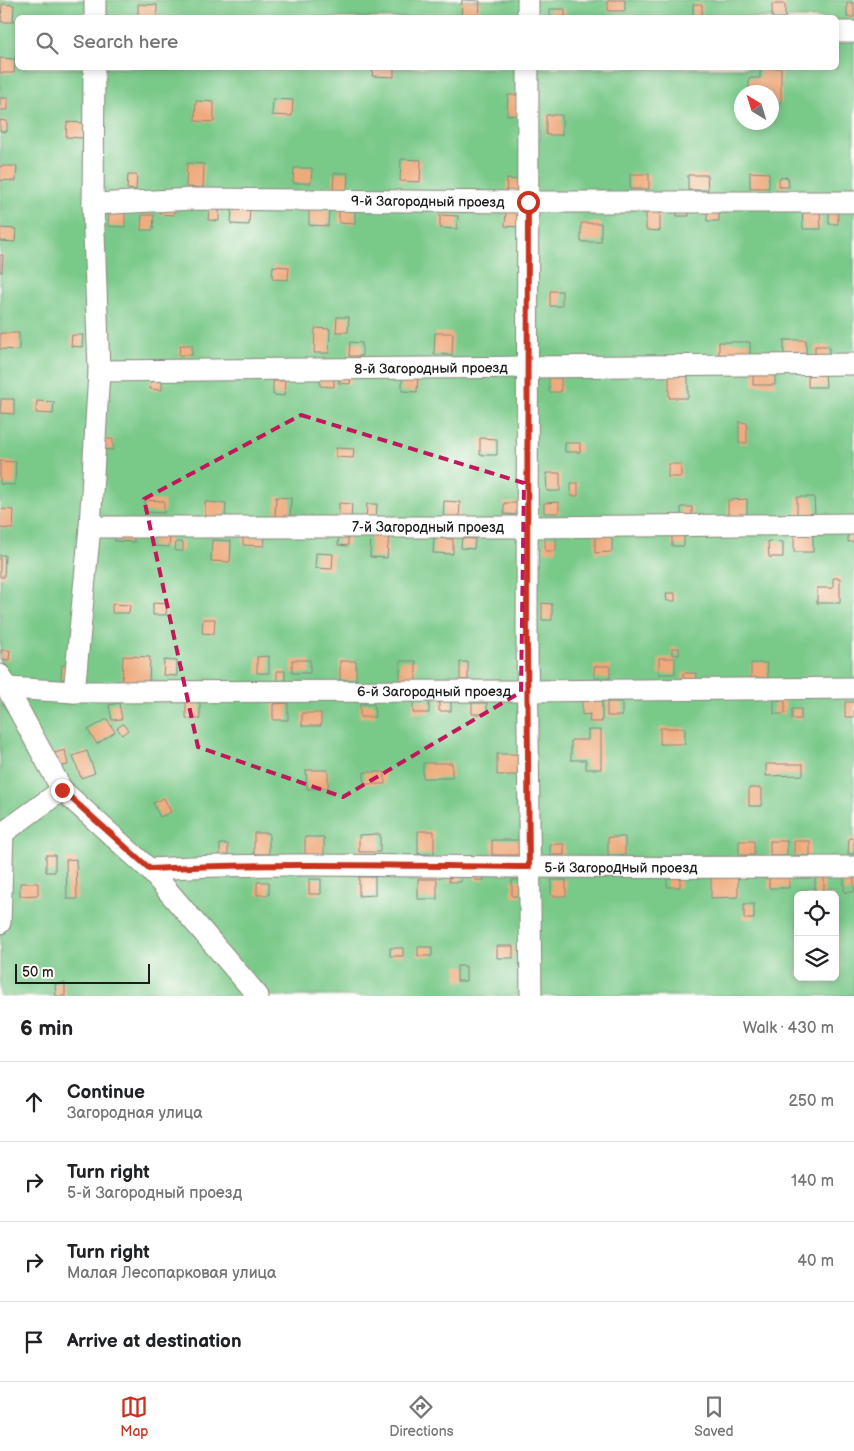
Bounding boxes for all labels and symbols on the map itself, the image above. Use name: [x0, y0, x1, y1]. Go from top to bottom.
north arrow: [734, 85, 779, 130]
route start: [517, 191, 540, 214]
street label: 9-й Загородный проезд: [351, 192, 505, 210]
street label: 8-й Загородный проезд: [354, 359, 508, 377]
street label: 7-й Загородный проезд: [352, 519, 505, 536]
street label: 6-й Загородный проезд: [357, 683, 511, 700]
route end: [51, 779, 74, 802]
street label: 5-й Загородный проезд: [544, 859, 698, 876]
scale bar: [15, 961, 150, 984]

